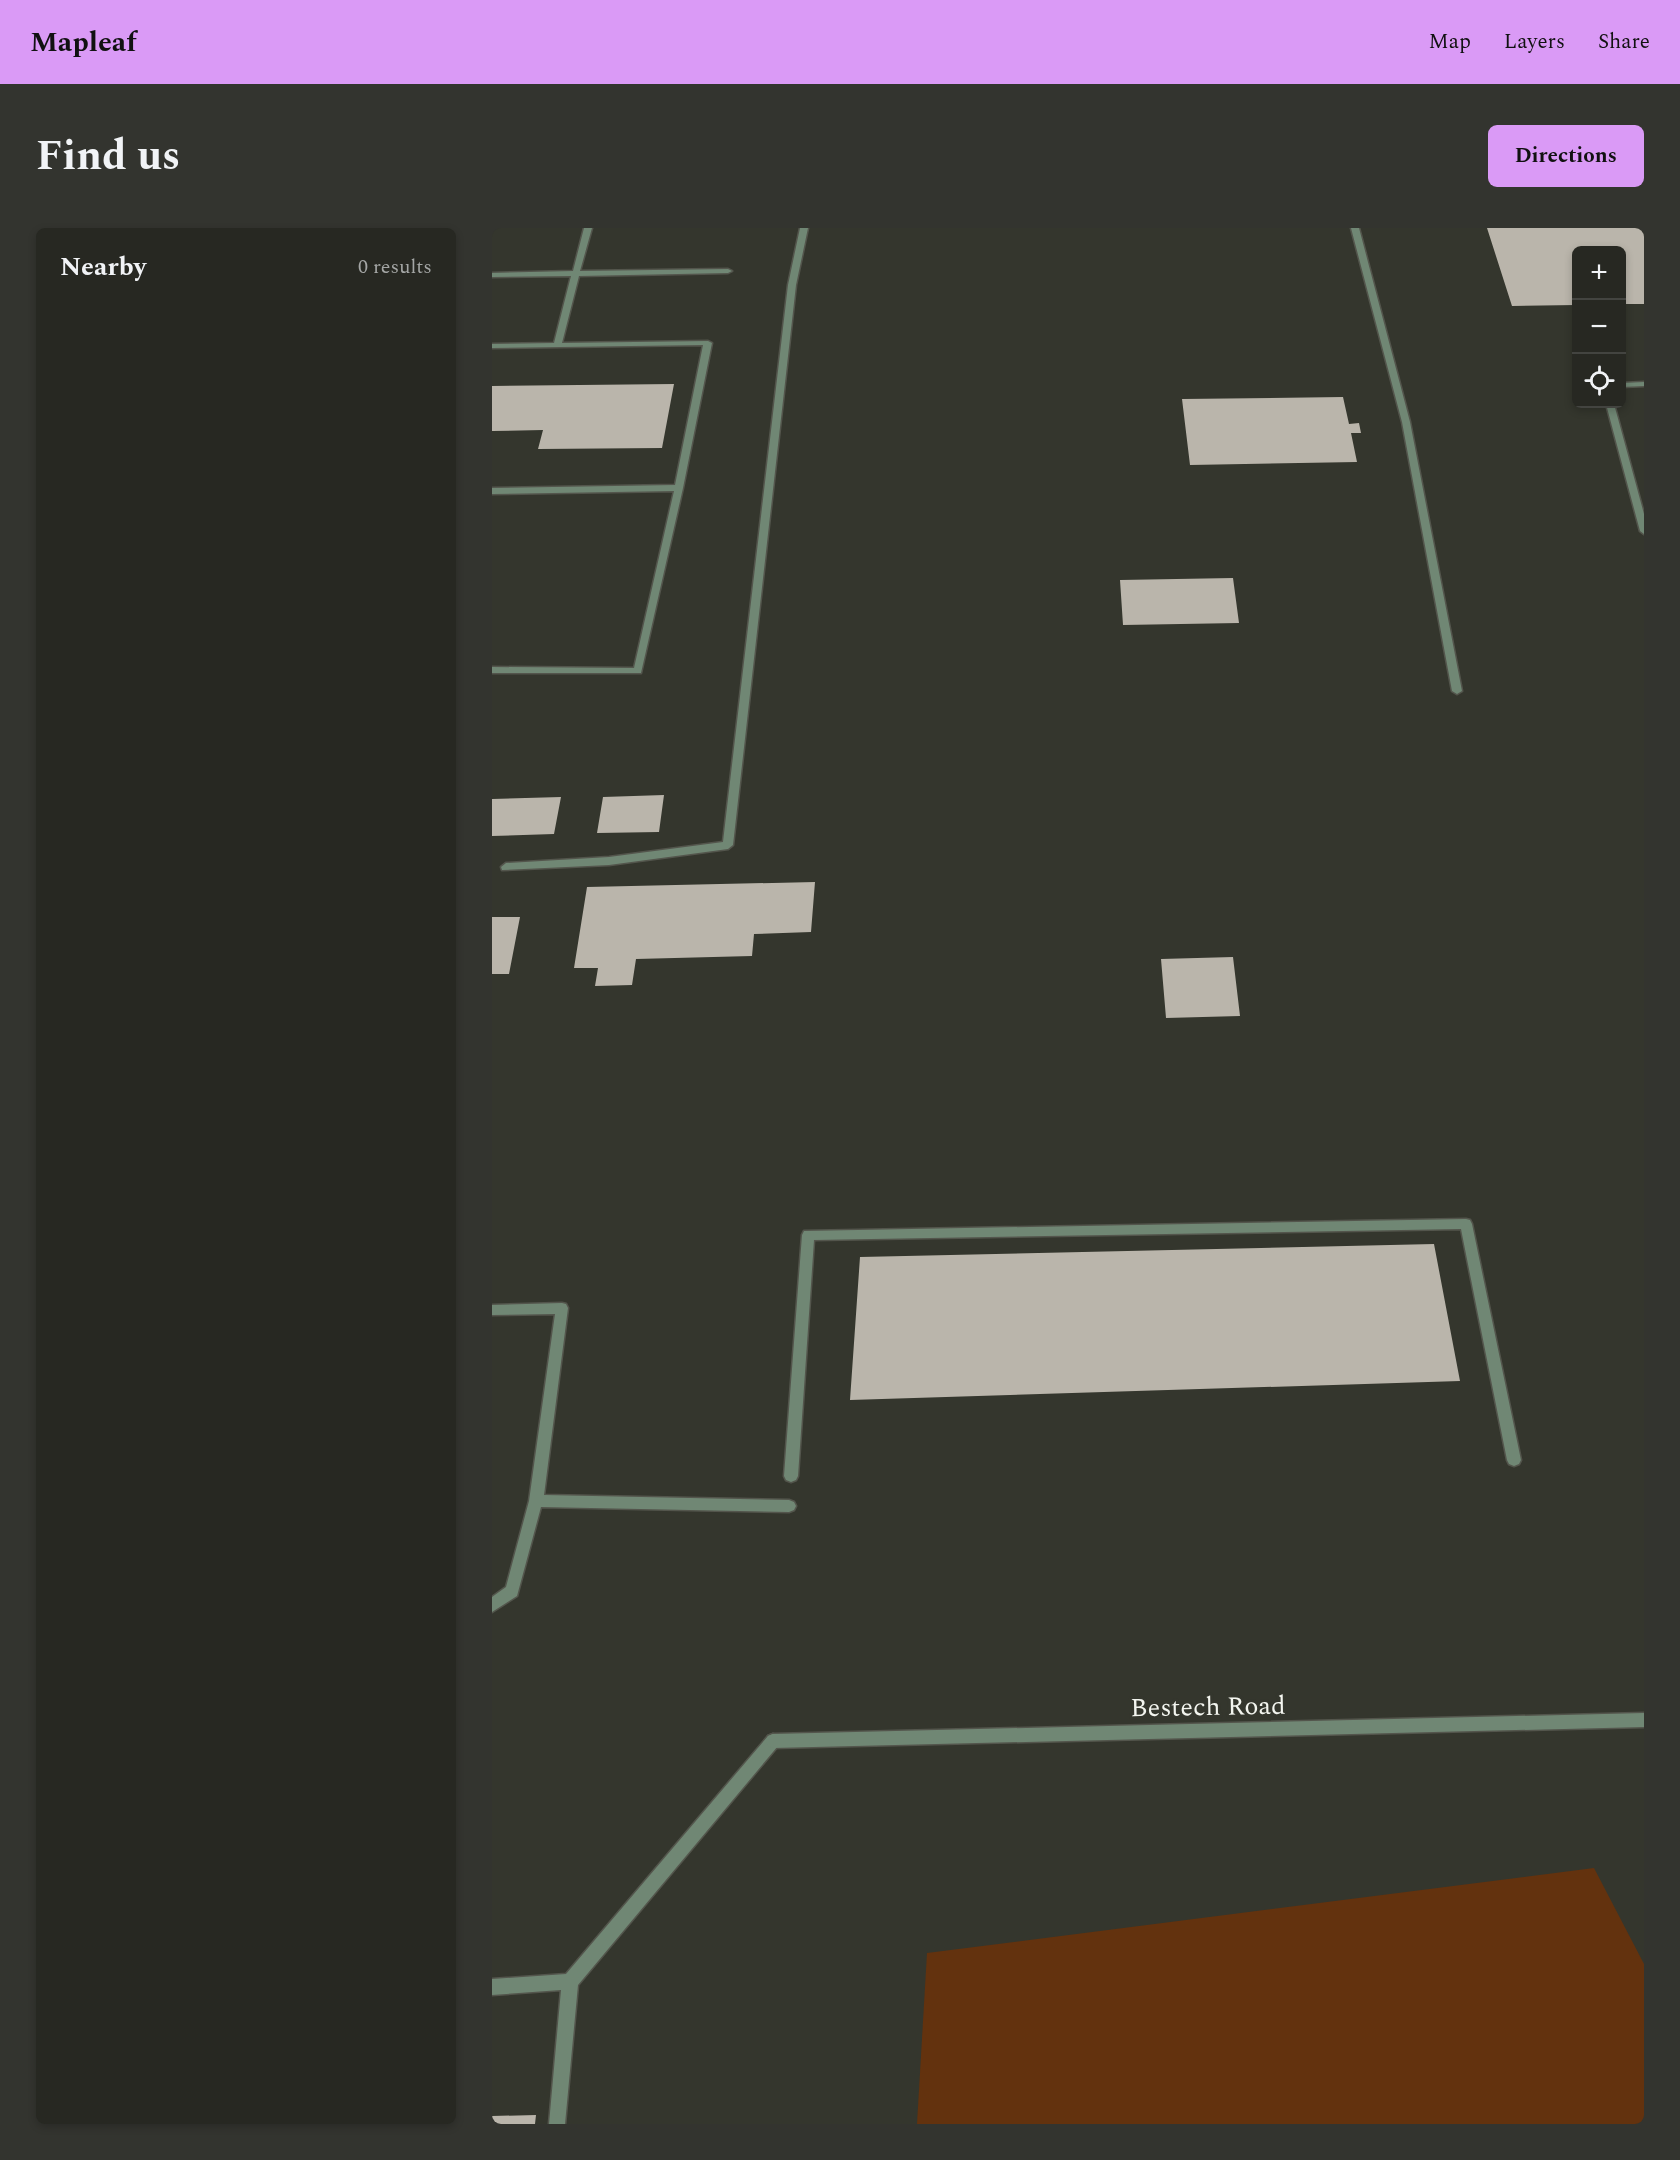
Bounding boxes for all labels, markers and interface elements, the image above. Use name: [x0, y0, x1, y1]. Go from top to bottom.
text: Mapleaf: [30, 21, 137, 64]
text: Map: [1429, 26, 1471, 58]
text: Layers: [1504, 26, 1565, 58]
text: Share: [1598, 26, 1650, 58]
text: Find us: [36, 125, 180, 188]
button: Directions: [1488, 125, 1644, 187]
map controls: [1572, 246, 1626, 408]
button: +: [1572, 246, 1626, 300]
text: Nearby: [60, 247, 146, 287]
text: 0 results: [358, 252, 432, 282]
button: −: [1572, 300, 1626, 354]
button: locate: [1572, 354, 1626, 408]
street label: Bestech Road: [1130, 1686, 1286, 1728]

